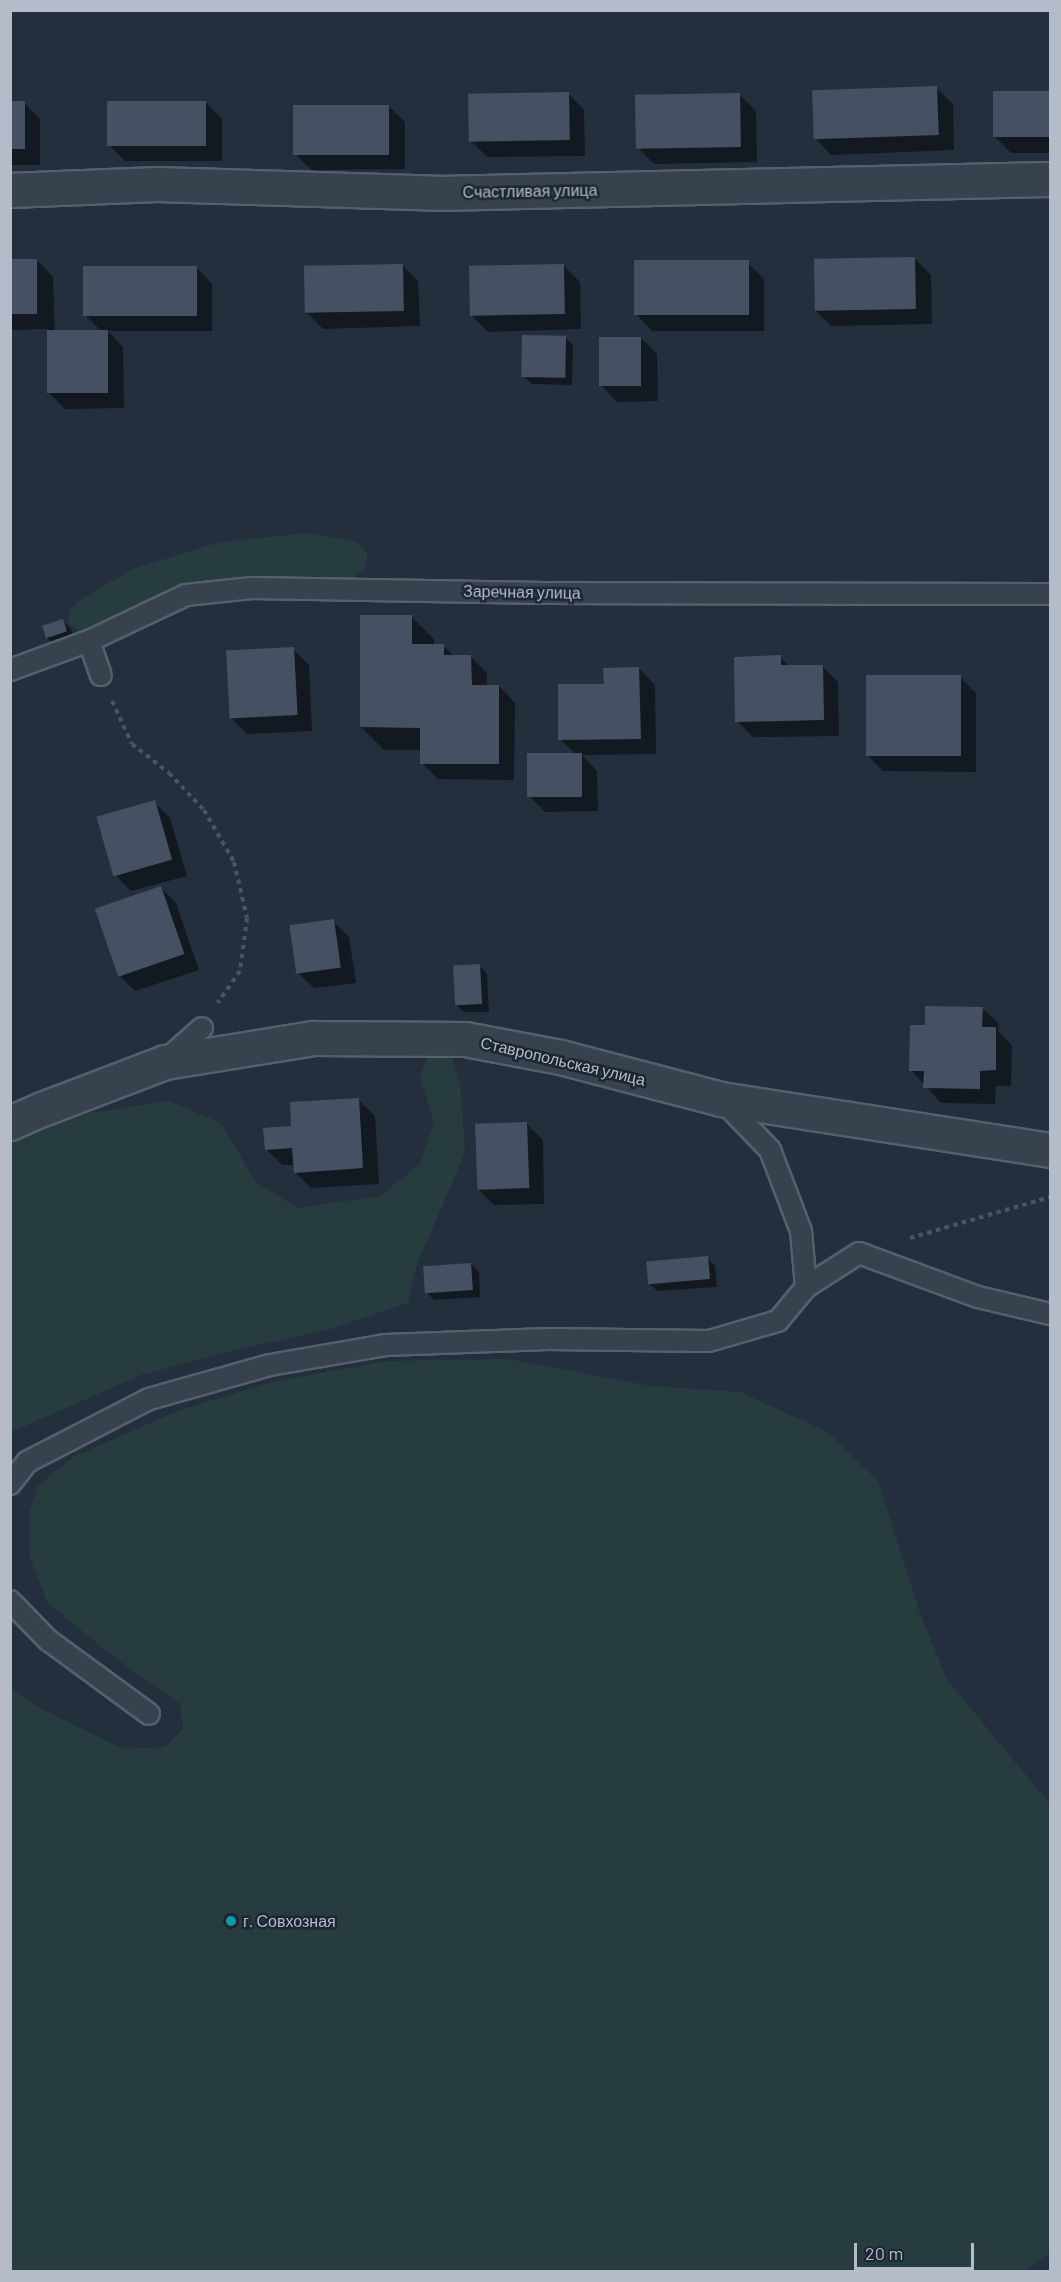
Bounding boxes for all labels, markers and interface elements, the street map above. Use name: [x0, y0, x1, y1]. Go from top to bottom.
street label: Счастливая улица: [462, 180, 598, 202]
street label: Заречная улица: [463, 581, 581, 603]
street label: Ставропольская улица: [479, 1033, 647, 1089]
place label: г. Совхозная: [243, 1911, 336, 1931]
marker: г. Совхозная: [224, 1914, 238, 1928]
scale bar: [857, 2231, 977, 2269]
text: 20 m: [865, 2242, 903, 2264]

